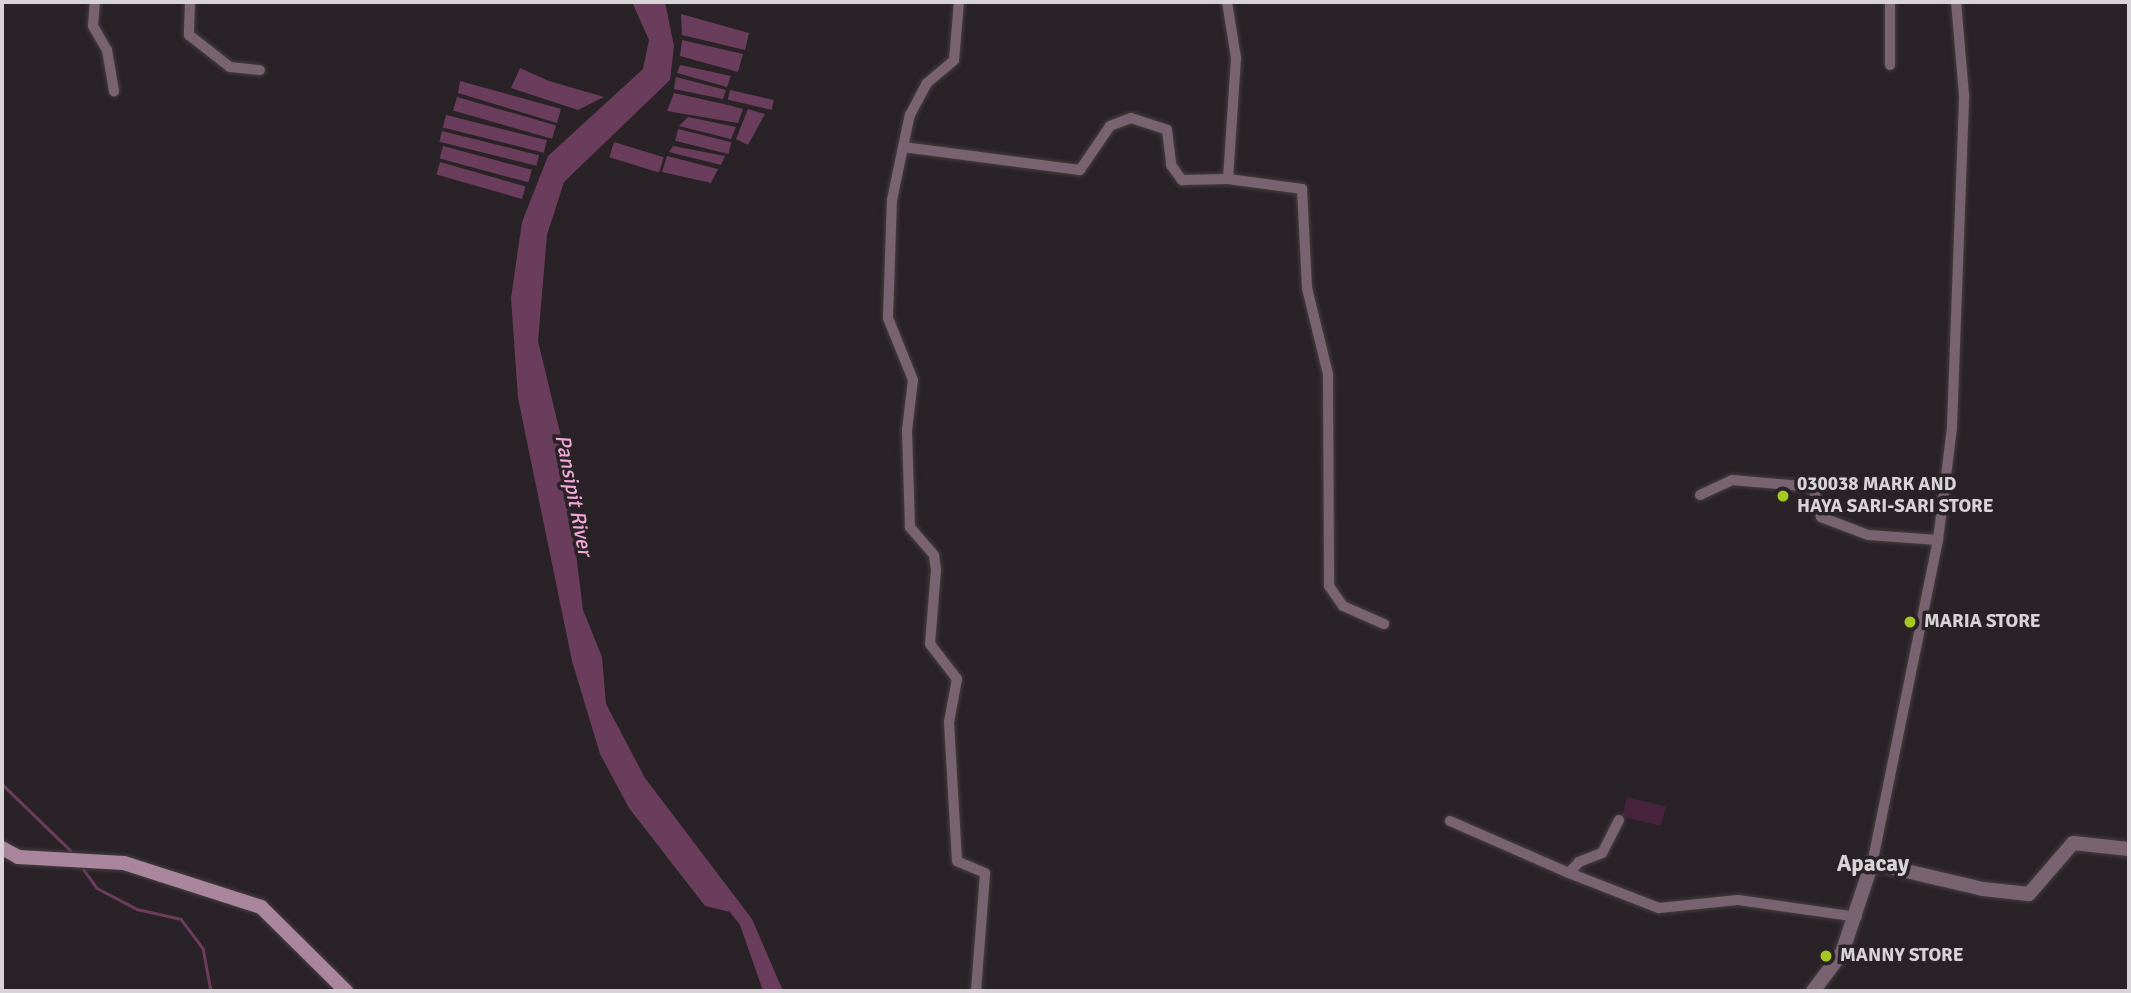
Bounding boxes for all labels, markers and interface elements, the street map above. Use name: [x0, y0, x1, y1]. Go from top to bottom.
water label: Pansipit River: [550, 432, 598, 558]
place label: 030038 MARK AND HAYA SARI-SARI STORE: [1797, 474, 1994, 518]
marker: 030038 MARK AND HAYA SARI-SARI STORE: [1775, 488, 1791, 504]
place label: MARIA STORE: [1924, 611, 2041, 633]
marker: MARIA STORE: [1902, 614, 1918, 630]
district label: Apacay: [1837, 850, 1909, 878]
place label: MANNY STORE: [1840, 945, 1964, 967]
marker: MANNY STORE: [1818, 948, 1834, 964]

